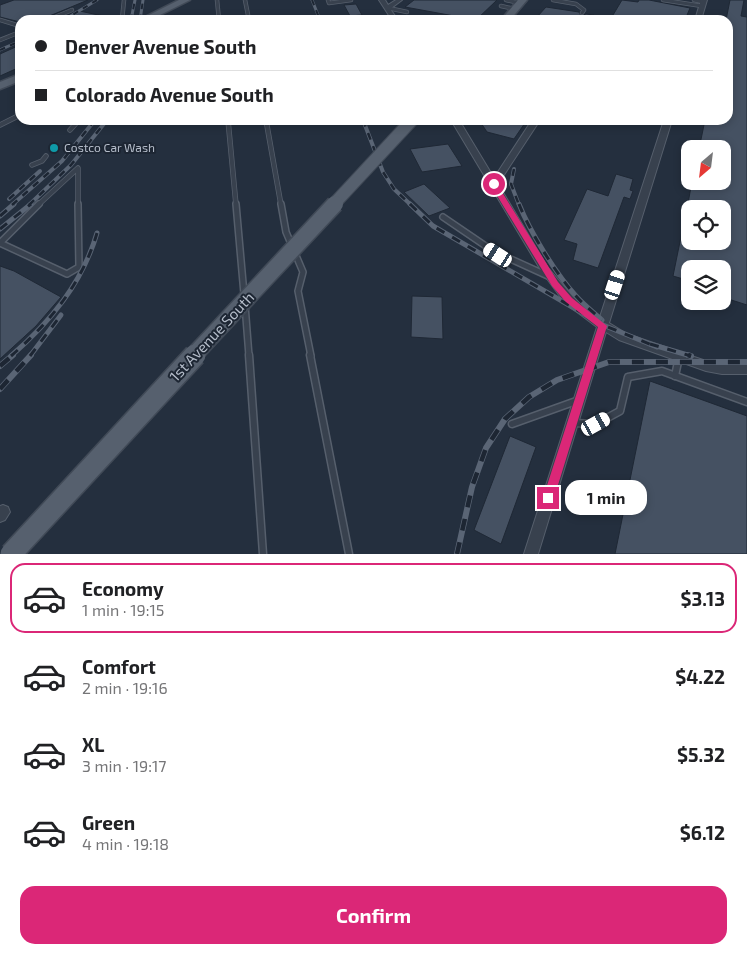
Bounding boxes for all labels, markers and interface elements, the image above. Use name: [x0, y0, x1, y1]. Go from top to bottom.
text: Denver Avenue South: [65, 35, 256, 58]
text: Colorado Avenue South: [65, 83, 274, 106]
place label: Costco Car Wash: [64, 140, 155, 154]
north arrow: [681, 140, 731, 190]
map controls: [681, 140, 731, 310]
marker: Costco Car Wash: [48, 142, 60, 154]
route start: [483, 173, 505, 195]
button: locate: [681, 200, 731, 250]
car: [481, 241, 514, 269]
button: layers: [681, 260, 731, 310]
car: [603, 268, 626, 302]
street label: 1st Avenue South: [165, 288, 257, 385]
car: [579, 410, 612, 438]
callout: 1 min: [566, 480, 648, 516]
route end: [537, 487, 559, 509]
text: 1 min: [587, 488, 625, 507]
icon: car: [22, 576, 67, 621]
text: Economy: [82, 577, 164, 600]
text: $3.13: [680, 587, 725, 610]
text: 1 min · 19:15: [82, 600, 164, 619]
icon: car: [22, 654, 67, 699]
text: Comfort: [82, 655, 156, 678]
text: $4.22: [675, 665, 725, 688]
text: 2 min · 19:16: [82, 678, 168, 697]
icon: car: [22, 732, 67, 777]
text: XL: [82, 733, 104, 756]
text: $5.32: [677, 743, 725, 766]
text: 3 min · 19:17: [82, 756, 167, 775]
icon: car: [22, 810, 67, 855]
text: Green: [82, 811, 135, 834]
text: $6.12: [680, 821, 725, 844]
text: 4 min · 19:18: [82, 834, 169, 853]
button: Confirm: [20, 886, 727, 944]

